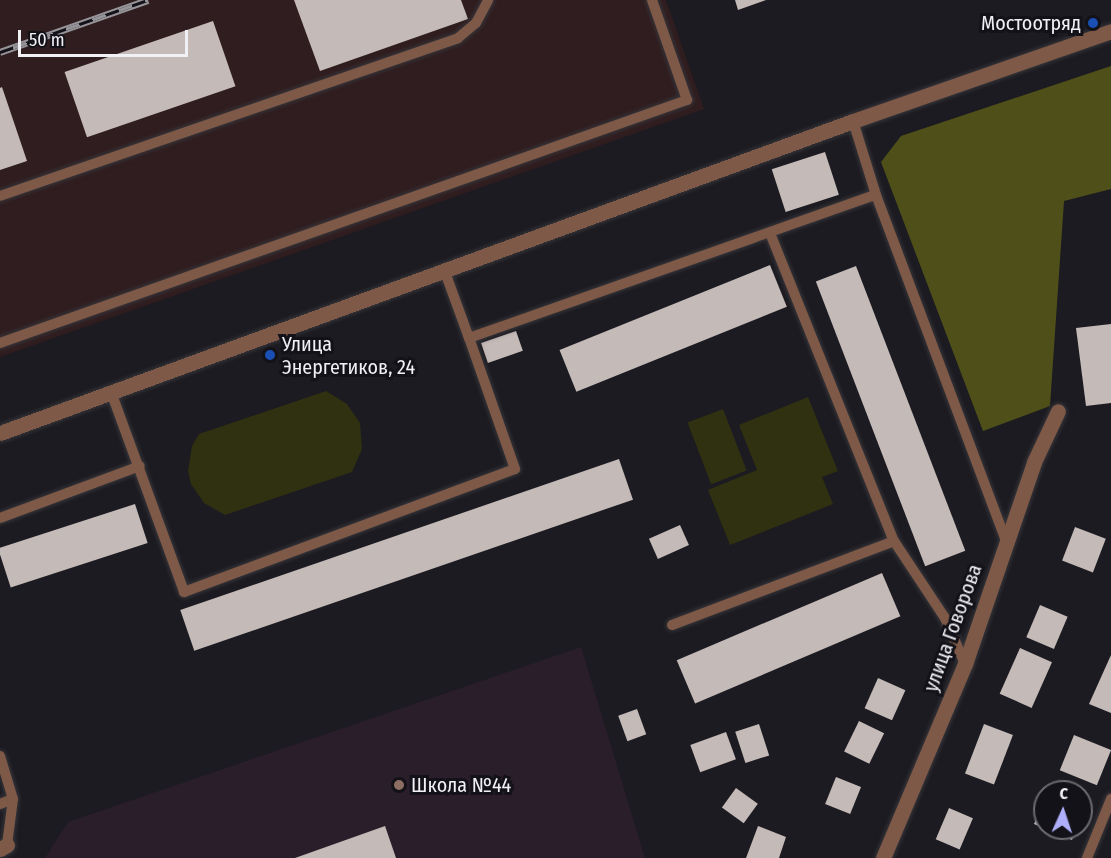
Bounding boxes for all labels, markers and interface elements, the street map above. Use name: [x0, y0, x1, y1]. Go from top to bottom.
place label: Мостоотряд: [981, 11, 1081, 35]
marker: Мостоотряд: [1086, 16, 1100, 30]
scale bar: [21, 18, 190, 56]
text: 50 m: [29, 29, 65, 51]
place label: Улица Энергетиков, 24: [282, 332, 415, 379]
marker: Улица Энергетиков, 24: [263, 348, 277, 362]
street label: улица Говорова: [919, 561, 987, 695]
place label: Школа №44: [411, 773, 511, 797]
marker: Школа №44: [392, 778, 406, 792]
north arrow: [1033, 780, 1093, 840]
text: С: [1059, 784, 1069, 803]

